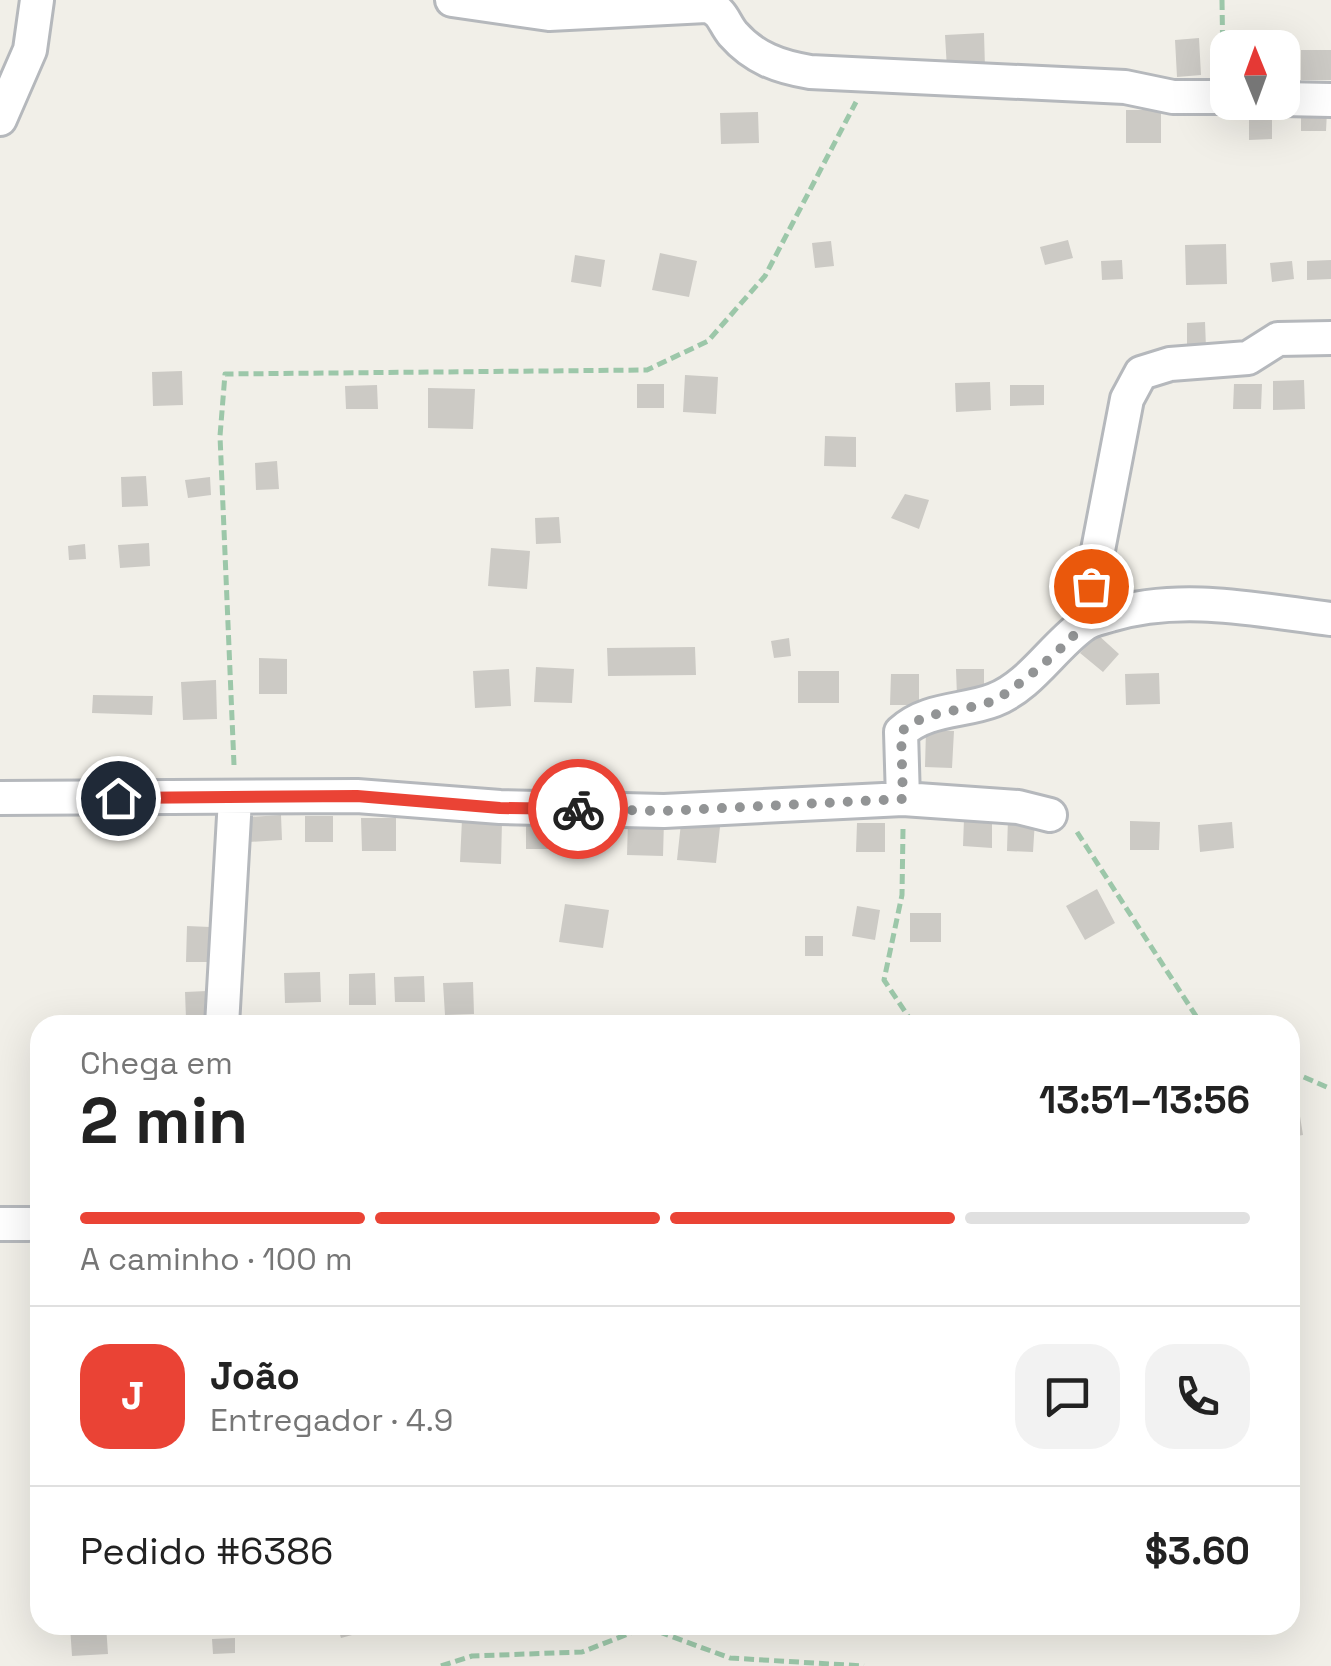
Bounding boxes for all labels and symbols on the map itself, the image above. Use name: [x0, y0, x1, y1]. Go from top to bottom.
north arrow: [1210, 30, 1300, 120]
pin: [1049, 544, 1134, 629]
pin: [76, 756, 161, 841]
courier: [528, 759, 628, 859]

